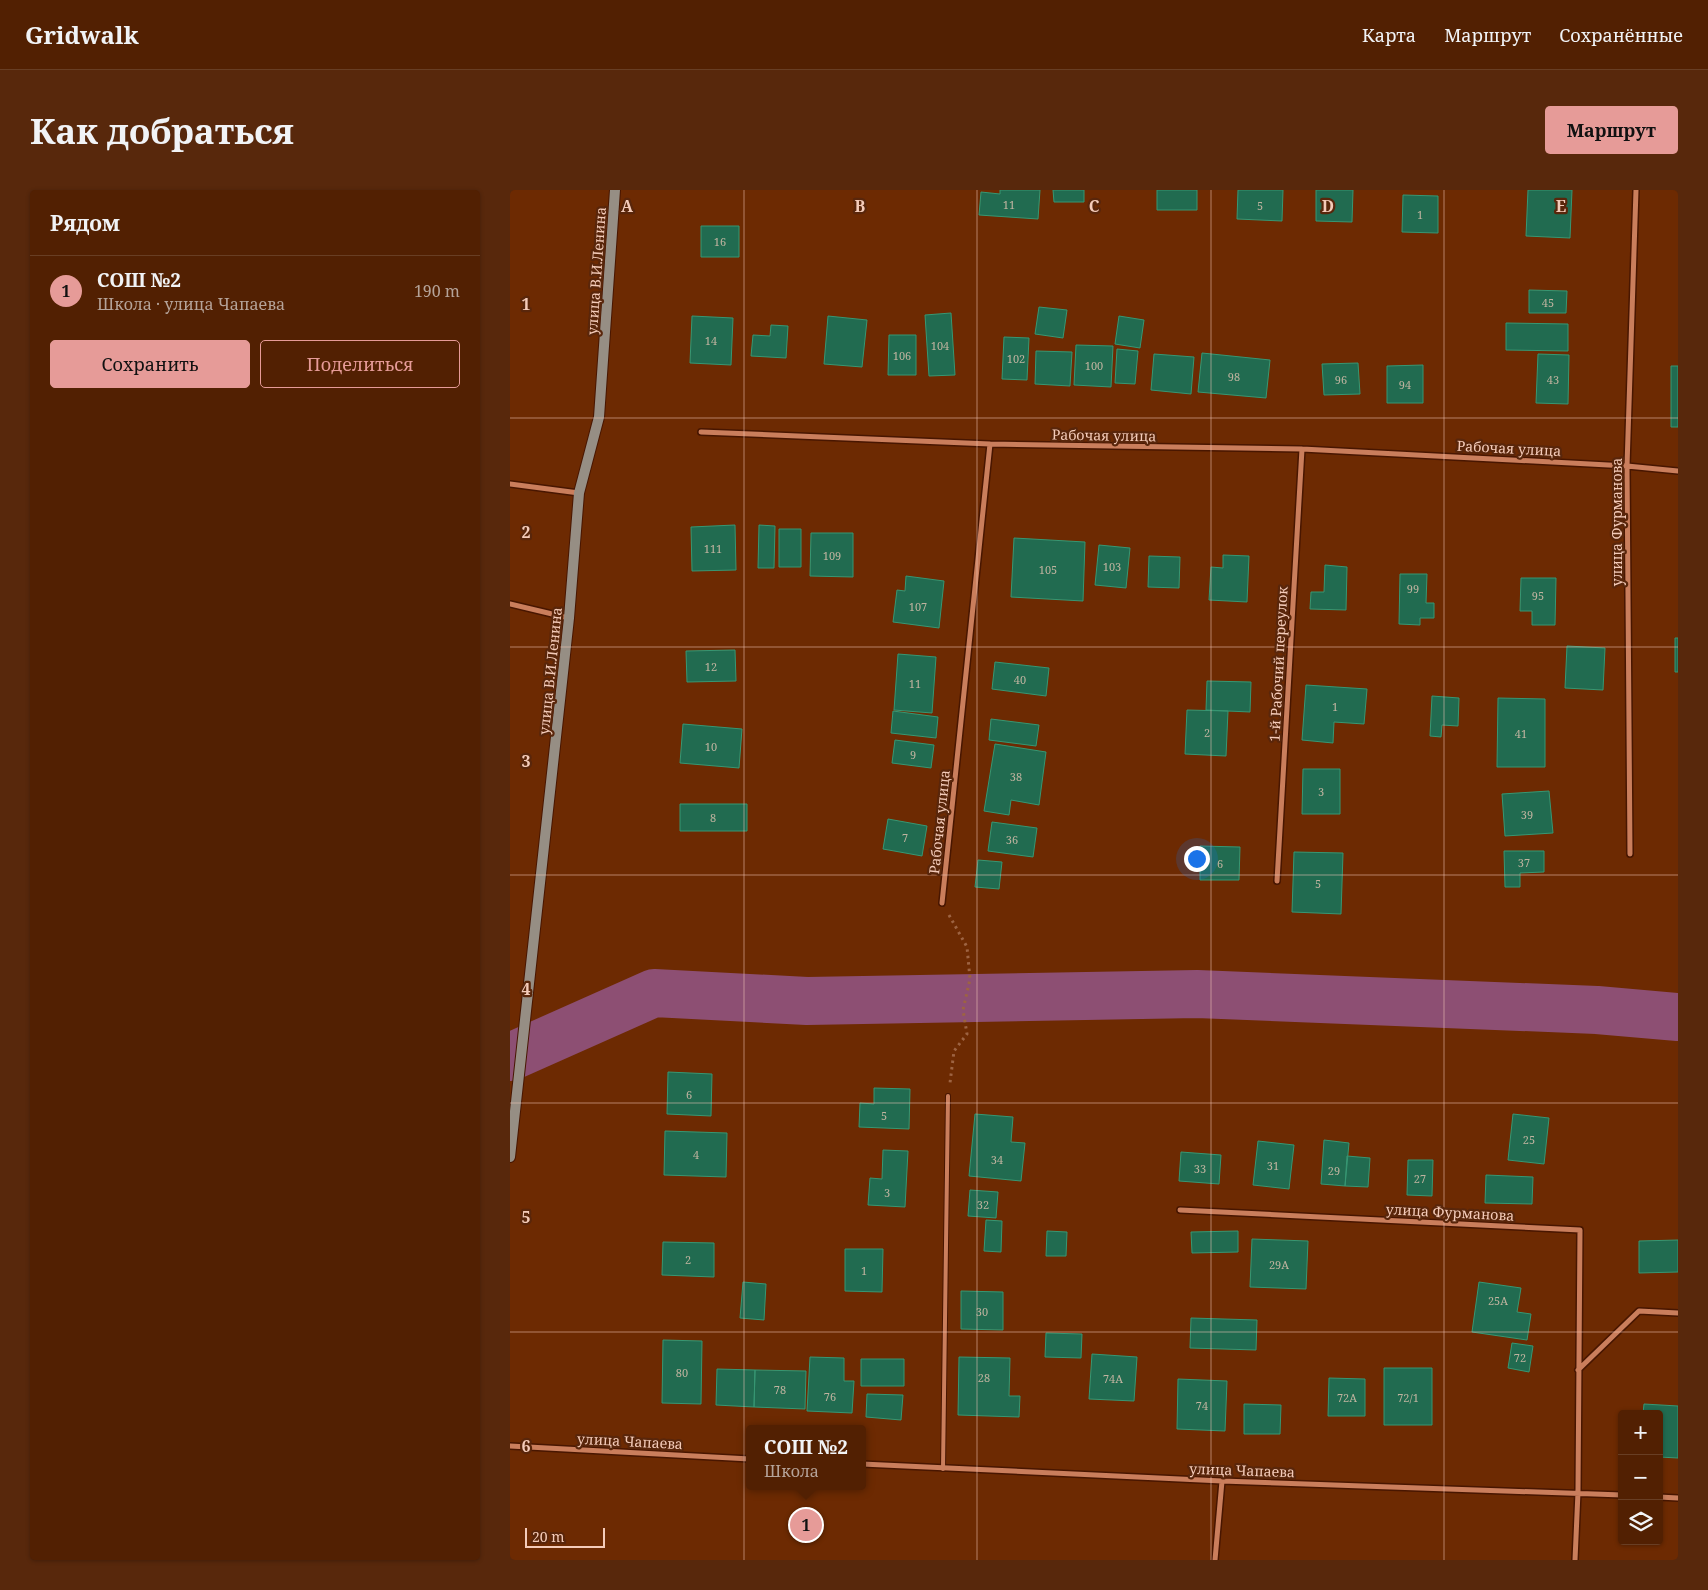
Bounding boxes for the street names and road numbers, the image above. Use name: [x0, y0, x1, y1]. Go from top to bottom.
street label: улица В.И.Ленина: [582, 206, 610, 336]
street label: Рабочая улица: [1052, 425, 1156, 445]
street label: Рабочая улица: [1456, 436, 1562, 460]
street label: улица Фурманова: [1607, 458, 1626, 586]
street label: 1-й Рабочий переулок: [1264, 585, 1292, 742]
street label: улица В.И.Ленина: [534, 606, 566, 736]
street label: Рабочая улица: [924, 769, 954, 875]
street label: улица Фурманова: [1385, 1199, 1515, 1225]
street label: улица Чапаева: [577, 1429, 683, 1453]
street label: улица Чапаева: [1189, 1459, 1295, 1481]

